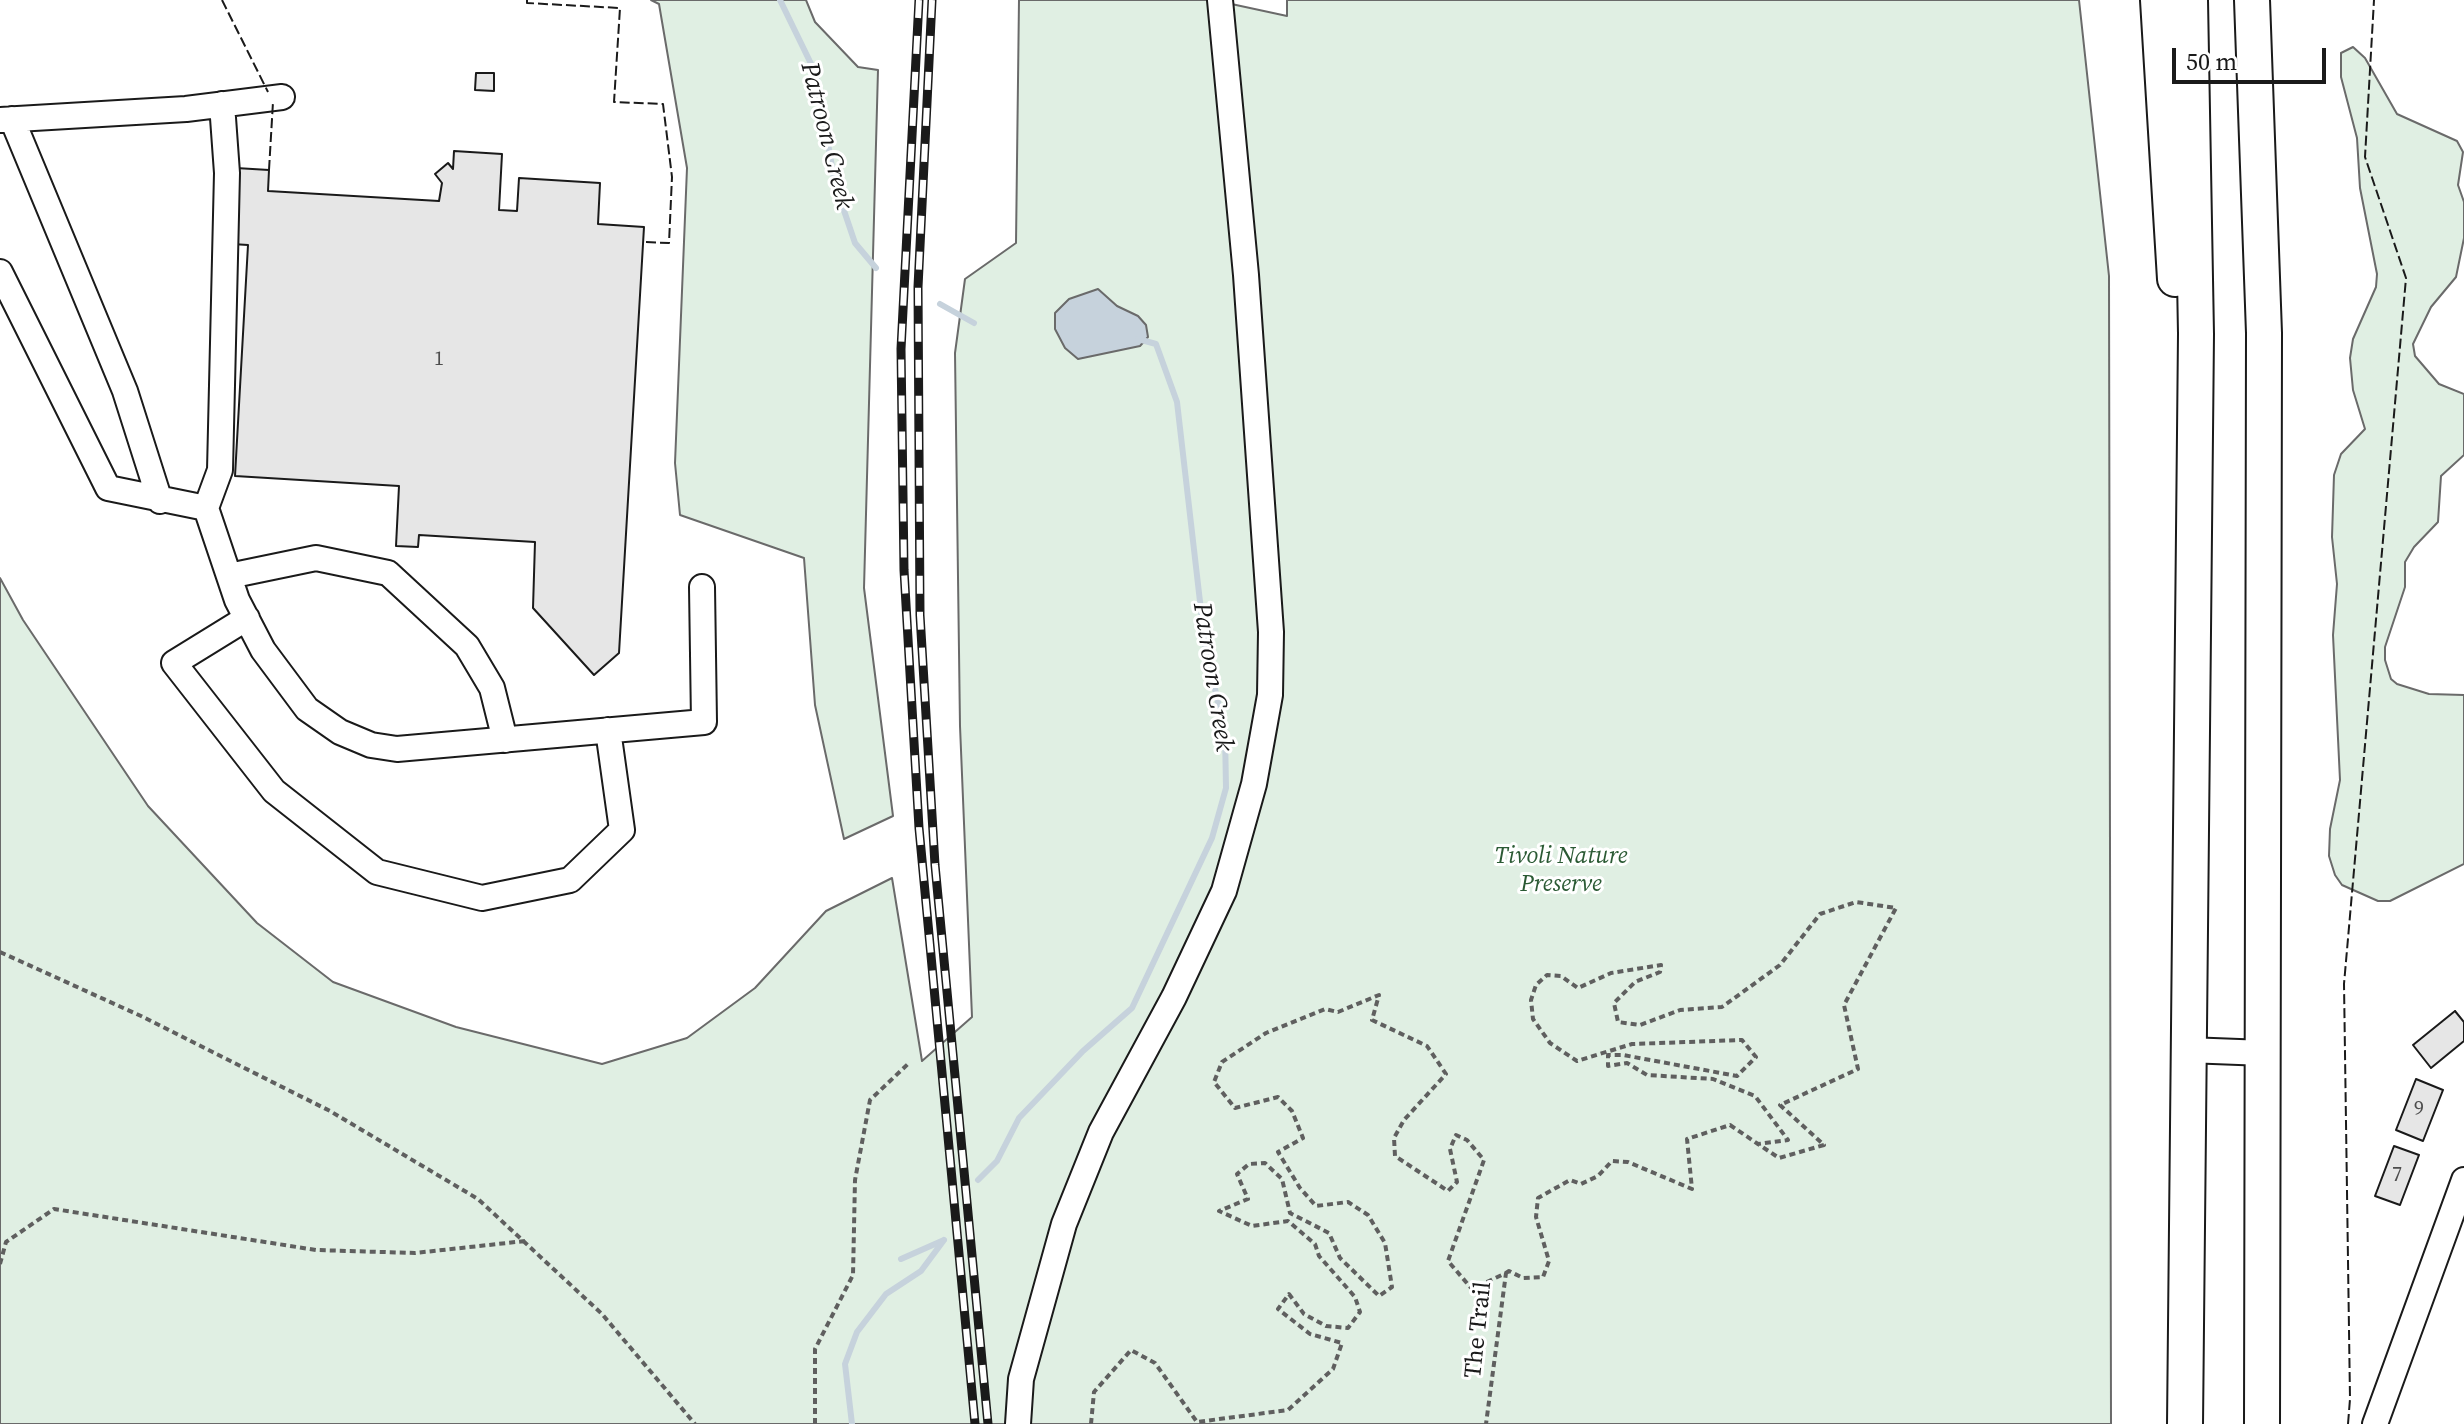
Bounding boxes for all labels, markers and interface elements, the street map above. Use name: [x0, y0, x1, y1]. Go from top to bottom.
scale bar: [2176, 32, 2330, 82]
text: 50 m: [2186, 45, 2237, 78]
water label: Patroon Creek: [793, 59, 859, 213]
house number: 1: [434, 348, 444, 372]
water label: Patroon Creek: [1185, 600, 1239, 754]
park label: Tivoli Nature Preserve: [1494, 843, 1628, 899]
house number: 9: [2414, 1098, 2424, 1122]
house number: 7: [2392, 1164, 2402, 1188]
street label: The Trail: [1460, 1280, 1498, 1380]

